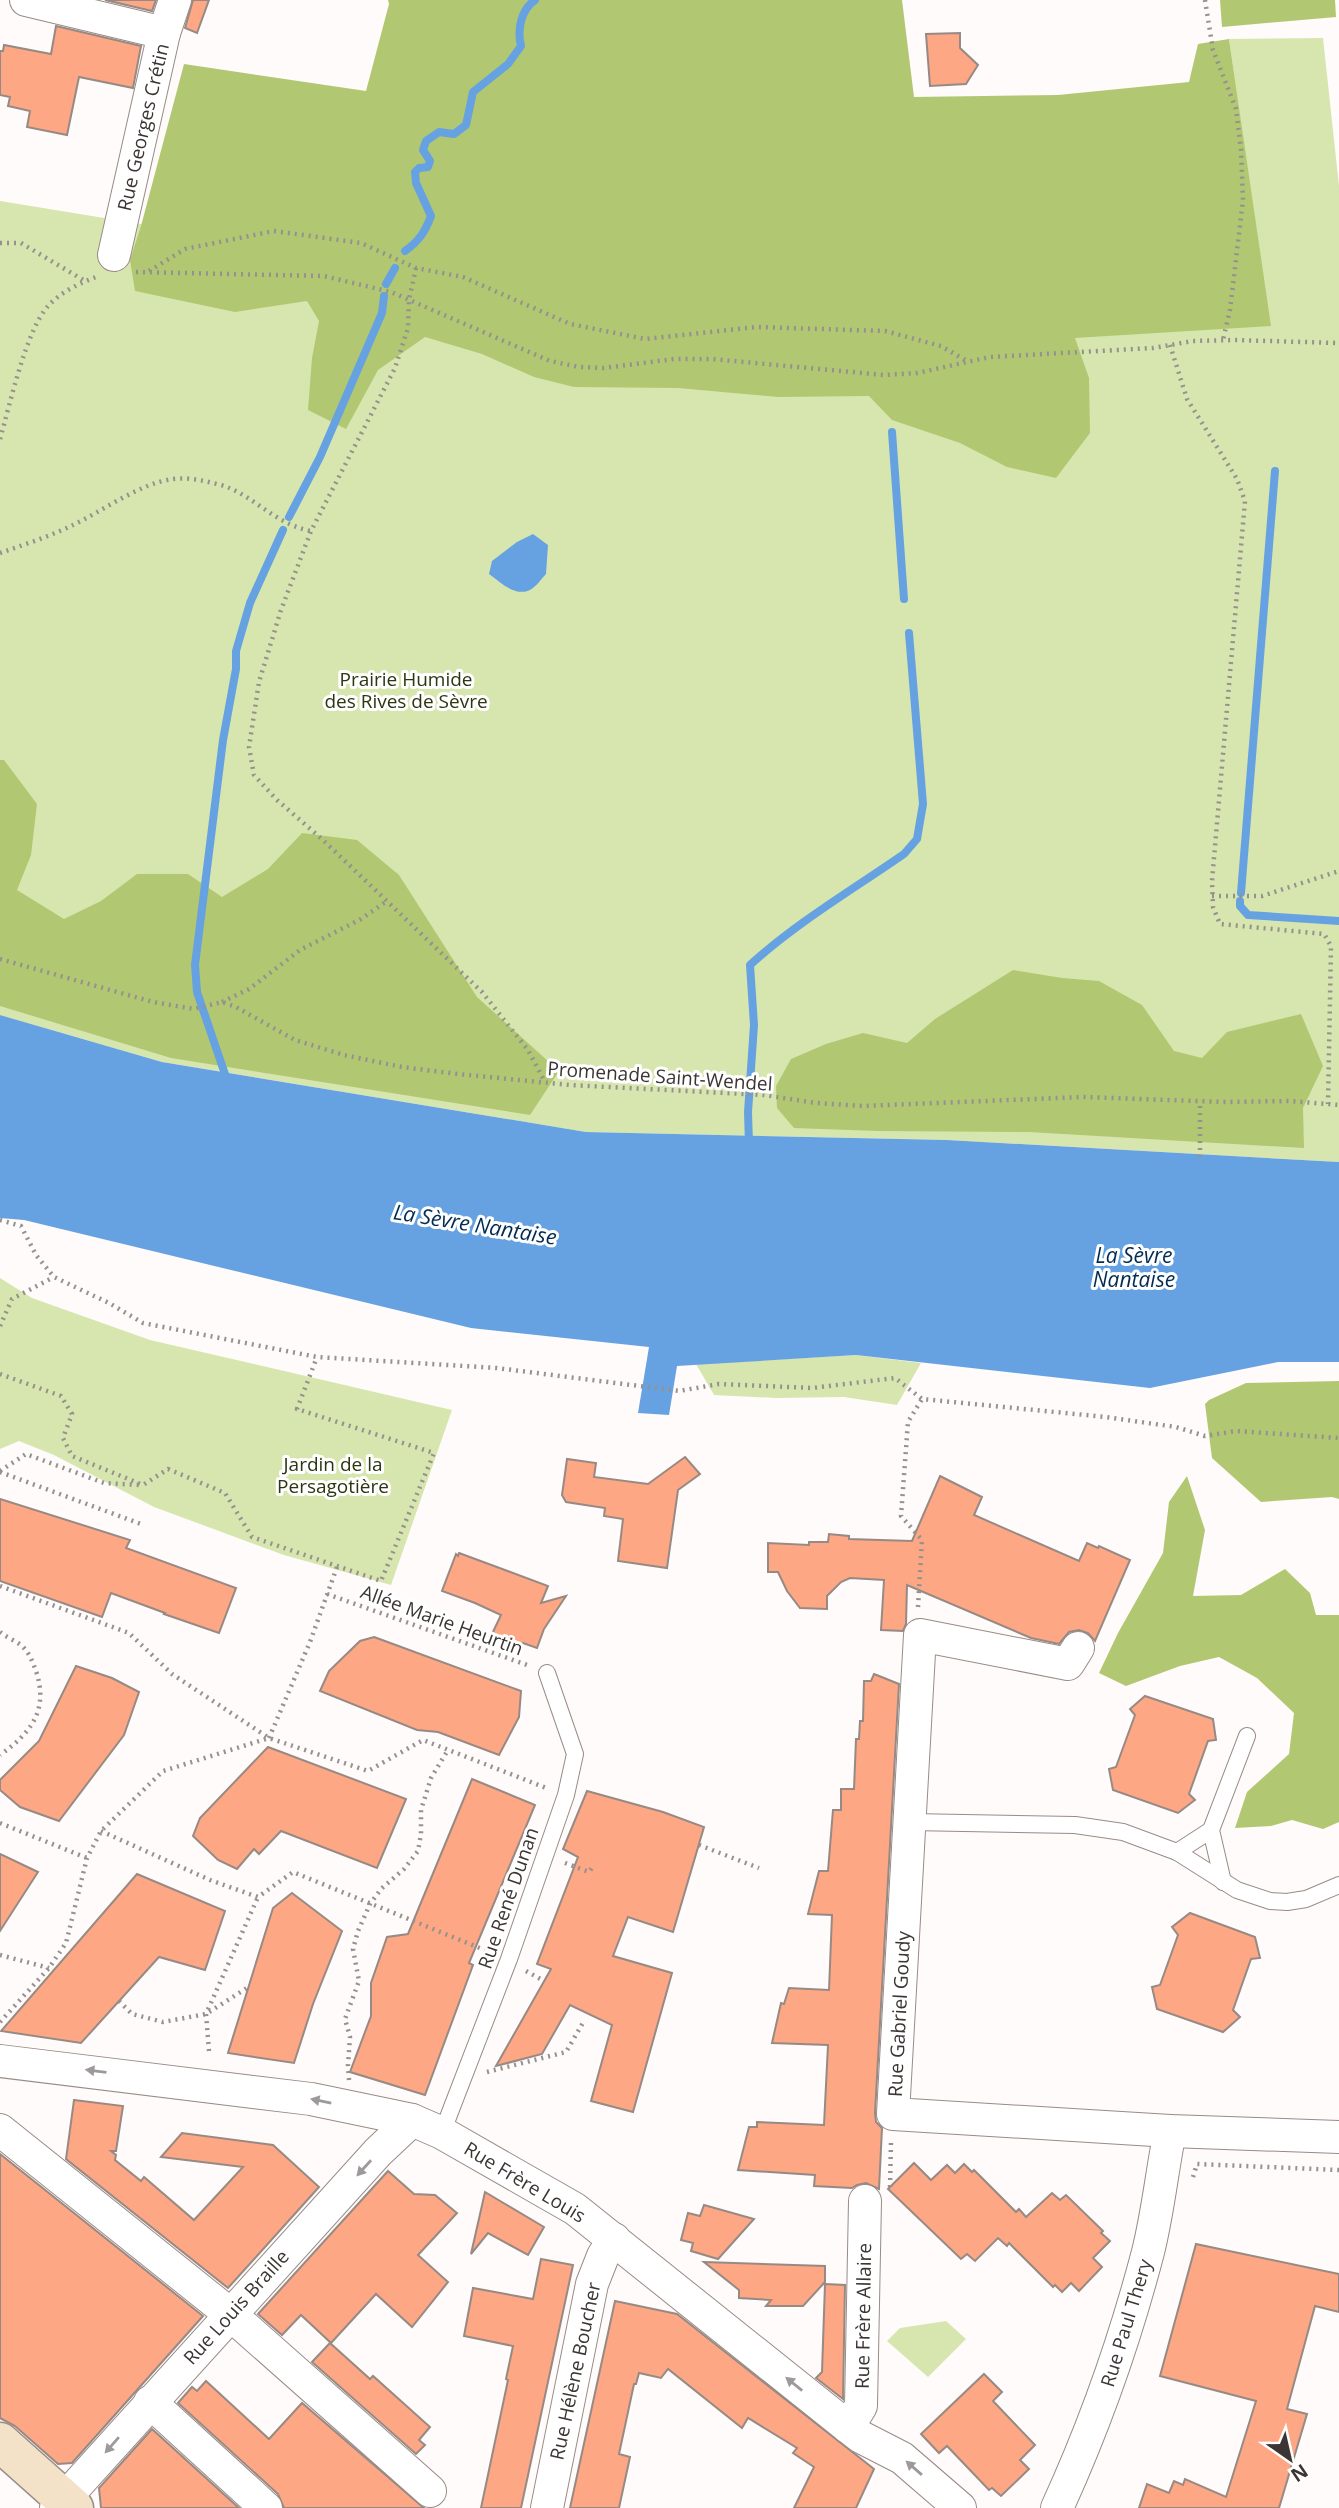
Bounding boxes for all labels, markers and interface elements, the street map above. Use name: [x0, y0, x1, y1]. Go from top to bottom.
street label: Rue Georges Crétin: [111, 41, 175, 213]
park label: Prairie Humide des Rives de Sèvre: [324, 666, 488, 714]
street label: Promenade Saint-Wendel: [547, 1055, 773, 1097]
water label: La Sèvre Nantaise: [392, 1197, 559, 1251]
water label: La Sèvre Nantaise: [1093, 1241, 1175, 1293]
park label: Jardin de la Persagotière: [277, 1451, 389, 1499]
street label: Allée Marie Heurtin: [357, 1579, 527, 1661]
street label: Rue René Dunan: [472, 1824, 544, 1972]
street label: Rue Gabriel Goudy: [882, 1930, 916, 2098]
one-way arrow: [85, 2066, 107, 2077]
one-way arrow: [310, 2096, 332, 2107]
street label: Rue Frère Louis: [459, 2135, 591, 2229]
one-way arrow: [356, 2159, 372, 2177]
street label: Rue Frère Allaire: [849, 2243, 877, 2389]
street label: Rue Louis Braille: [177, 2244, 295, 2370]
street label: Rue Paul Thery: [1094, 2255, 1158, 2390]
street label: Rue Hélène Boucher: [543, 2280, 607, 2462]
one-way arrow: [785, 2378, 803, 2392]
north arrow: [1255, 2424, 1325, 2494]
one-way arrow: [104, 2436, 120, 2454]
text: N: [1286, 2458, 1313, 2488]
one-way arrow: [905, 2461, 922, 2476]

